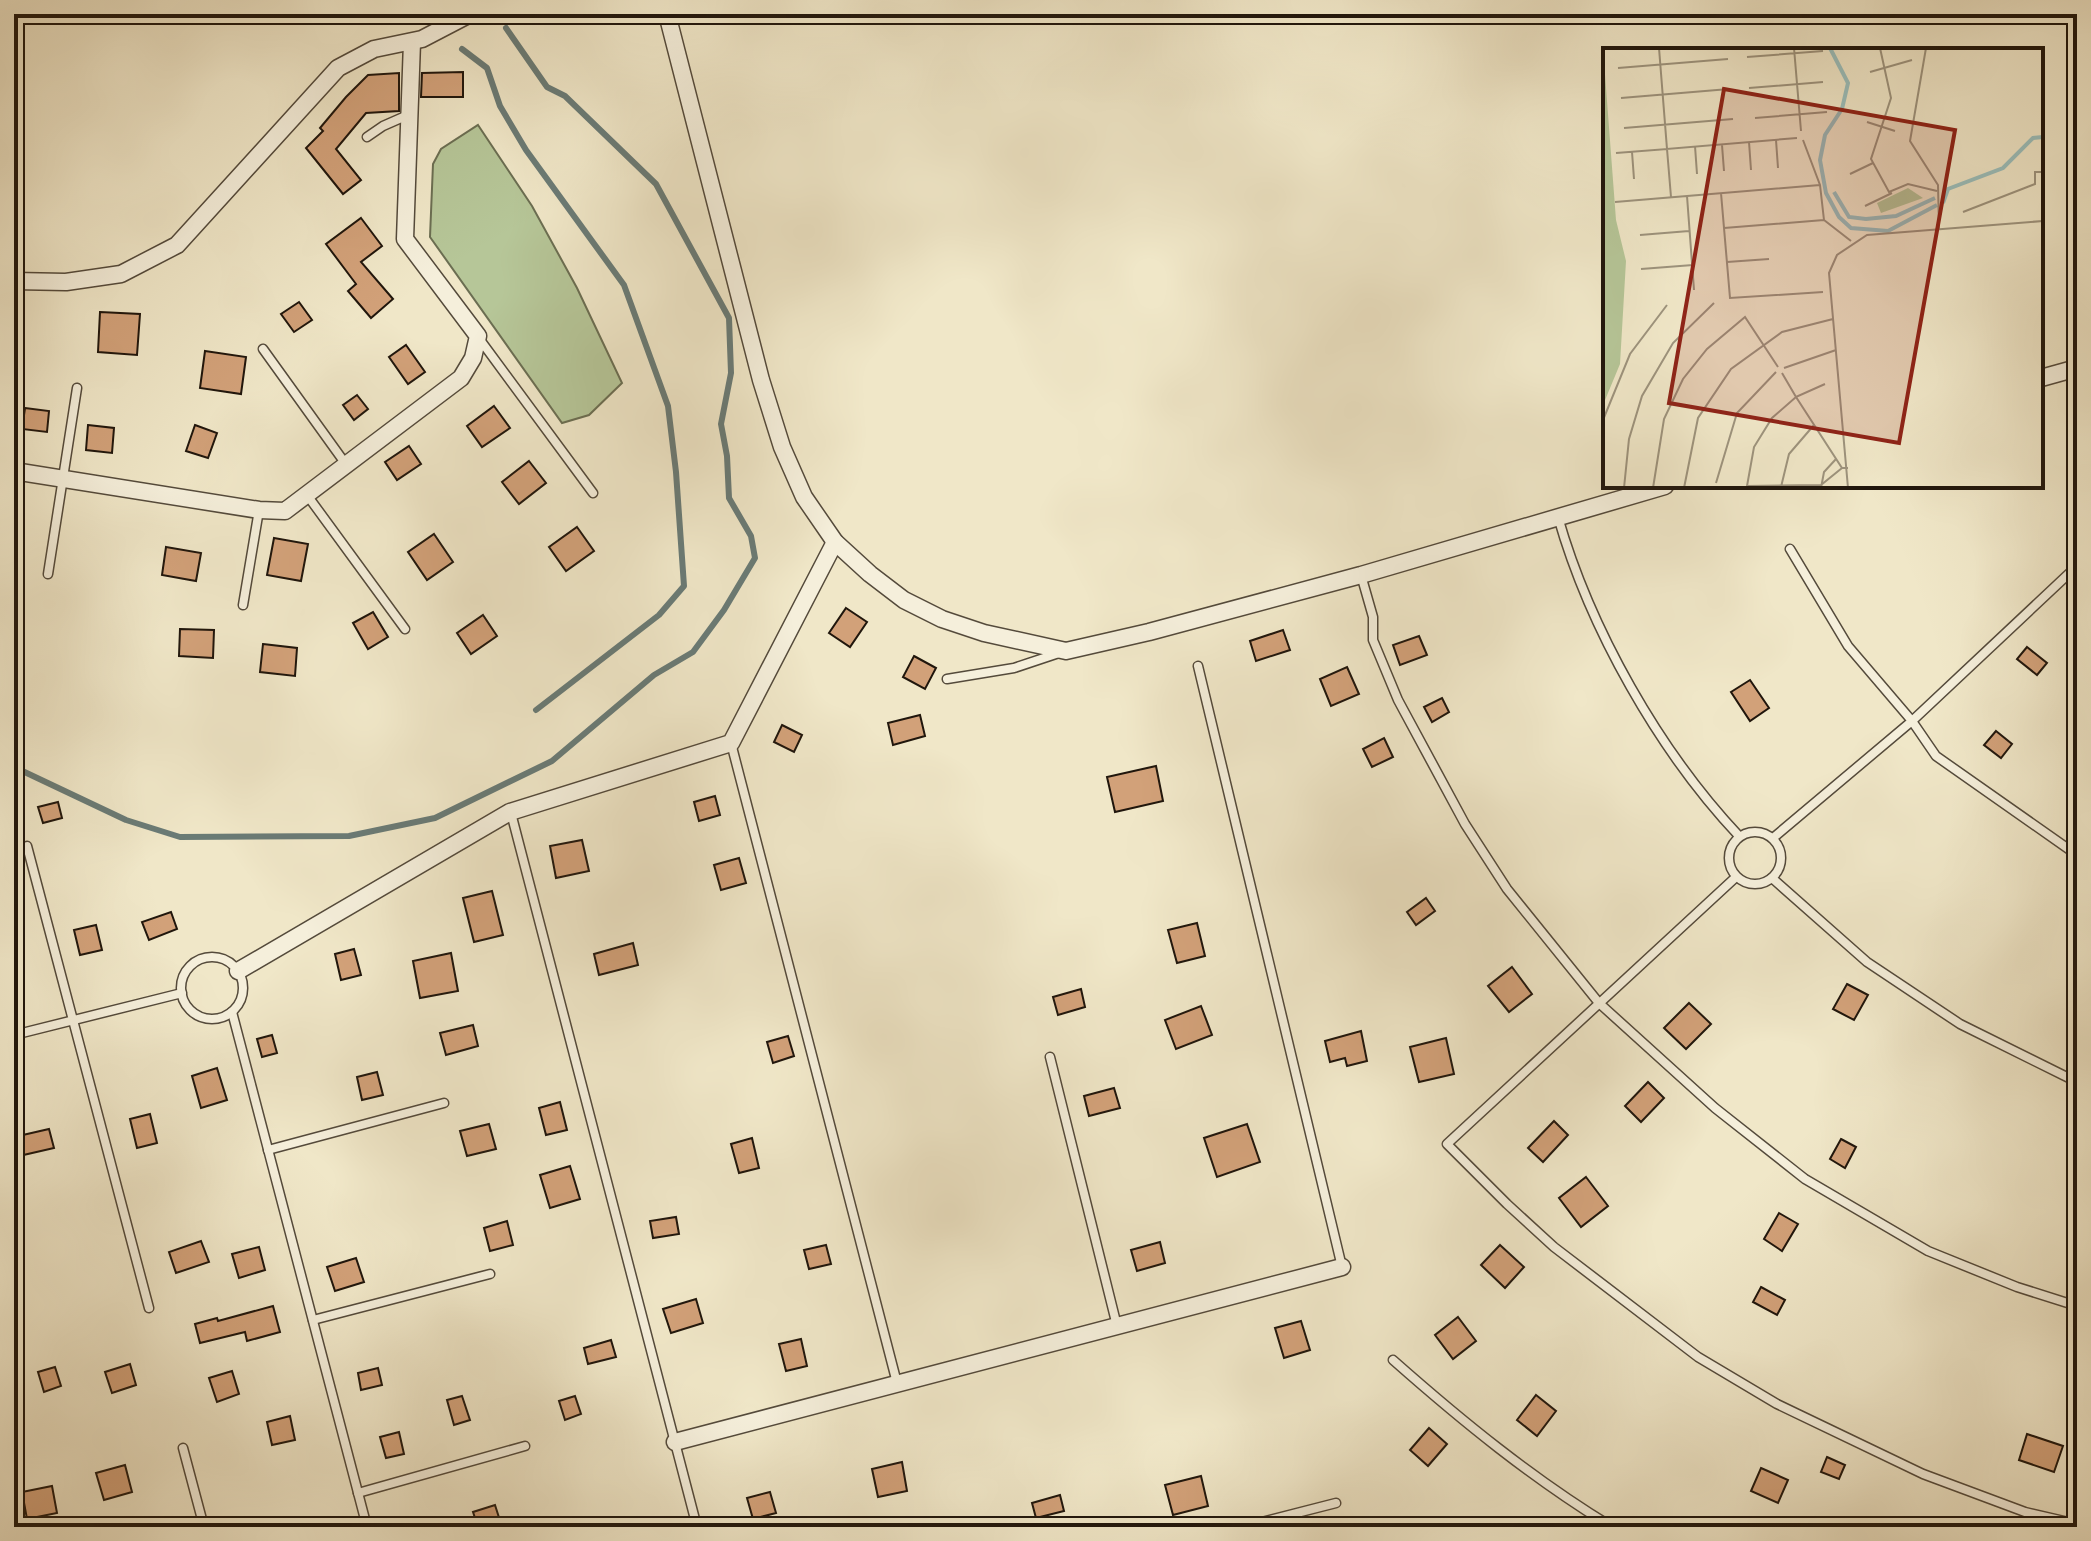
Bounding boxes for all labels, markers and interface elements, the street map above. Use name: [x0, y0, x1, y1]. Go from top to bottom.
inset map: [1603, 48, 2043, 488]

